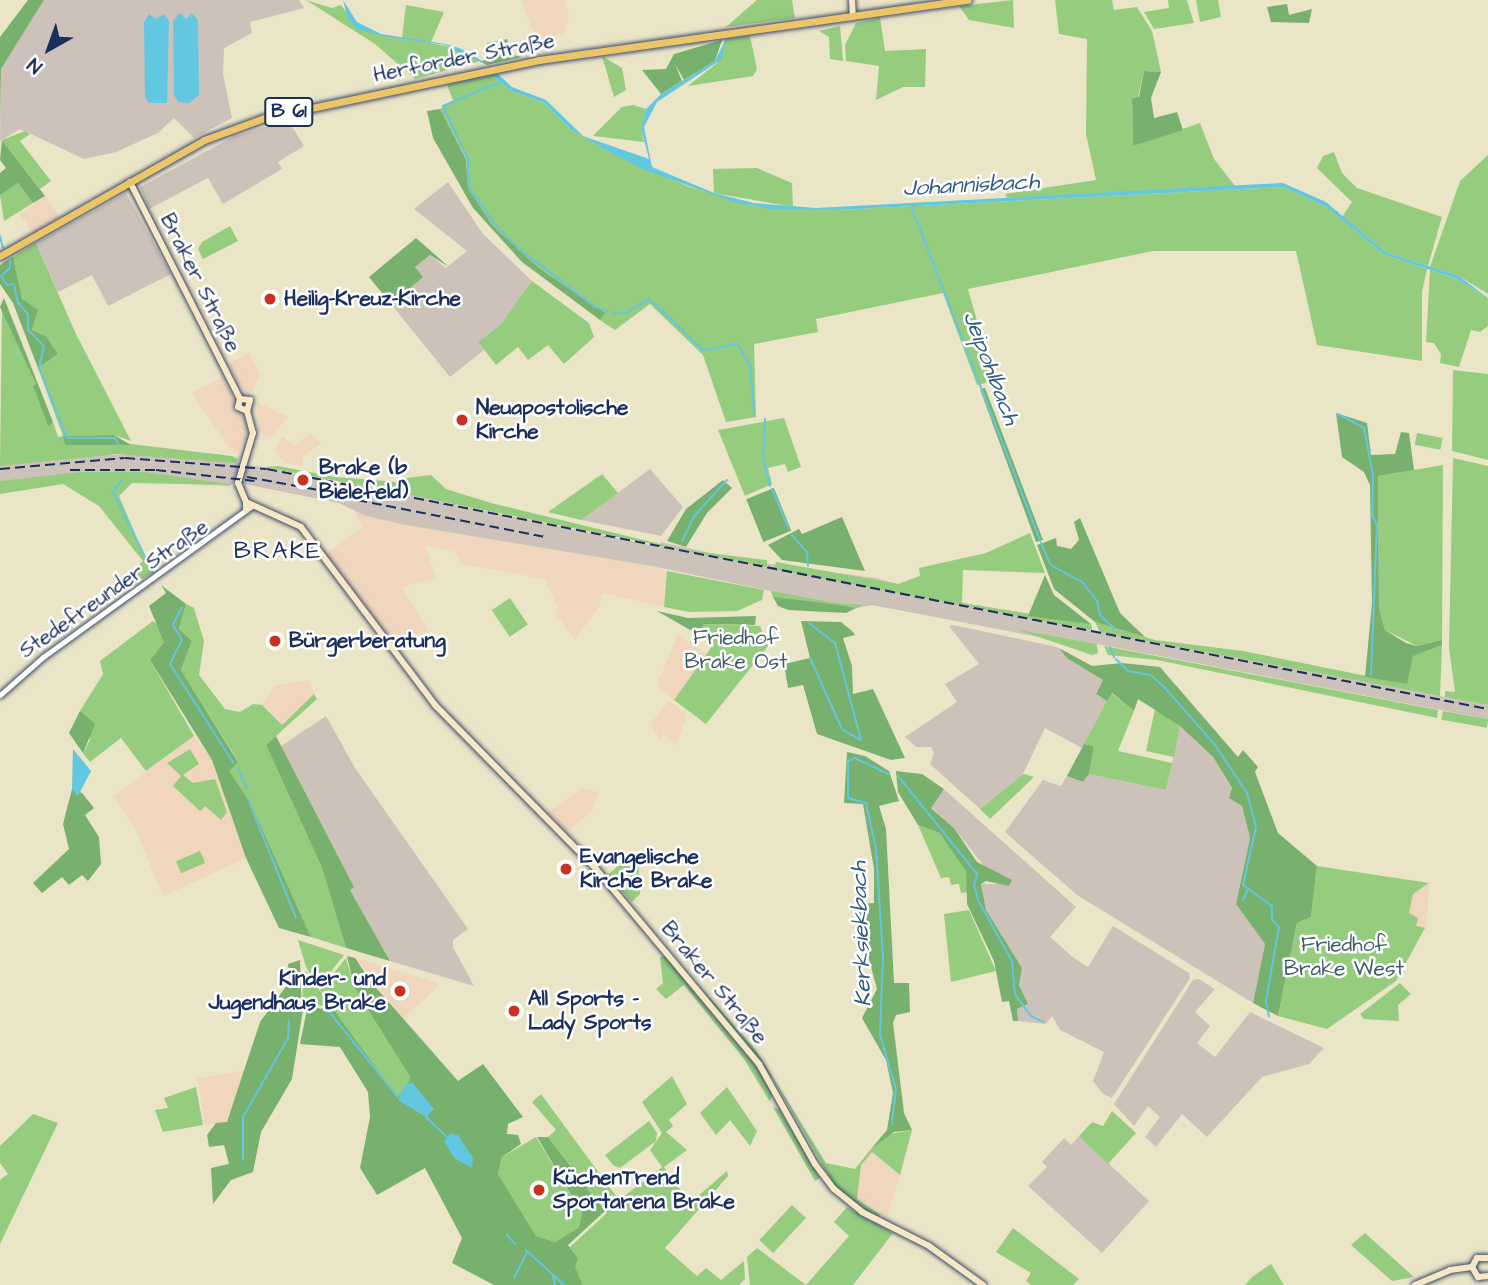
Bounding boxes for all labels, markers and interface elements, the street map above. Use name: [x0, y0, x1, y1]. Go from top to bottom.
north arrow: [14, 14, 84, 84]
street label: Herforder Straße: [371, 28, 557, 88]
text: N: [22, 51, 48, 80]
road number: B 61: [263, 96, 315, 128]
water label: Johannisbach: [902, 168, 1040, 202]
street label: Braker Straße: [154, 210, 246, 356]
place label: Heilig-Kreuz-Kirche: [284, 286, 461, 312]
marker: Heilig-Kreuz-Kirche: [262, 291, 278, 307]
water label: Jeipohlbach: [957, 307, 1025, 429]
place label: Neuapostolische Kirche: [476, 395, 628, 445]
marker: Neuapostolische Kirche: [454, 412, 470, 428]
place label: Brake (b Bielefeld): [319, 455, 408, 505]
marker: Brake (b Bielefeld): [293, 470, 313, 490]
street label: Stedefreunder Straße: [15, 514, 213, 664]
district label: BRAKE: [234, 538, 322, 566]
park label: Friedhof Brake Ost: [685, 625, 787, 675]
place label: Bürgerberatung: [289, 628, 446, 654]
marker: Bürgerberatung: [267, 633, 283, 649]
place label: Evangelische Kirche Brake: [580, 844, 712, 894]
marker: Evangelische Kirche Brake: [558, 861, 574, 877]
water label: Kerksiekbach: [845, 861, 877, 1007]
street label: Braker Straße: [655, 917, 773, 1049]
park label: Friedhof Brake West: [1284, 932, 1404, 982]
place label: Kinder- und Jugendhaus Brake: [209, 966, 386, 1016]
marker: Kinder- und Jugendhaus Brake: [392, 983, 408, 999]
place label: All Sports – Lady Sports: [528, 986, 652, 1036]
marker: All Sports – Lady Sports: [506, 1003, 522, 1019]
place label: KüchenTrend Sportarena Brake: [553, 1165, 735, 1215]
marker: KüchenTrend Sportarena Brake: [531, 1182, 547, 1198]

